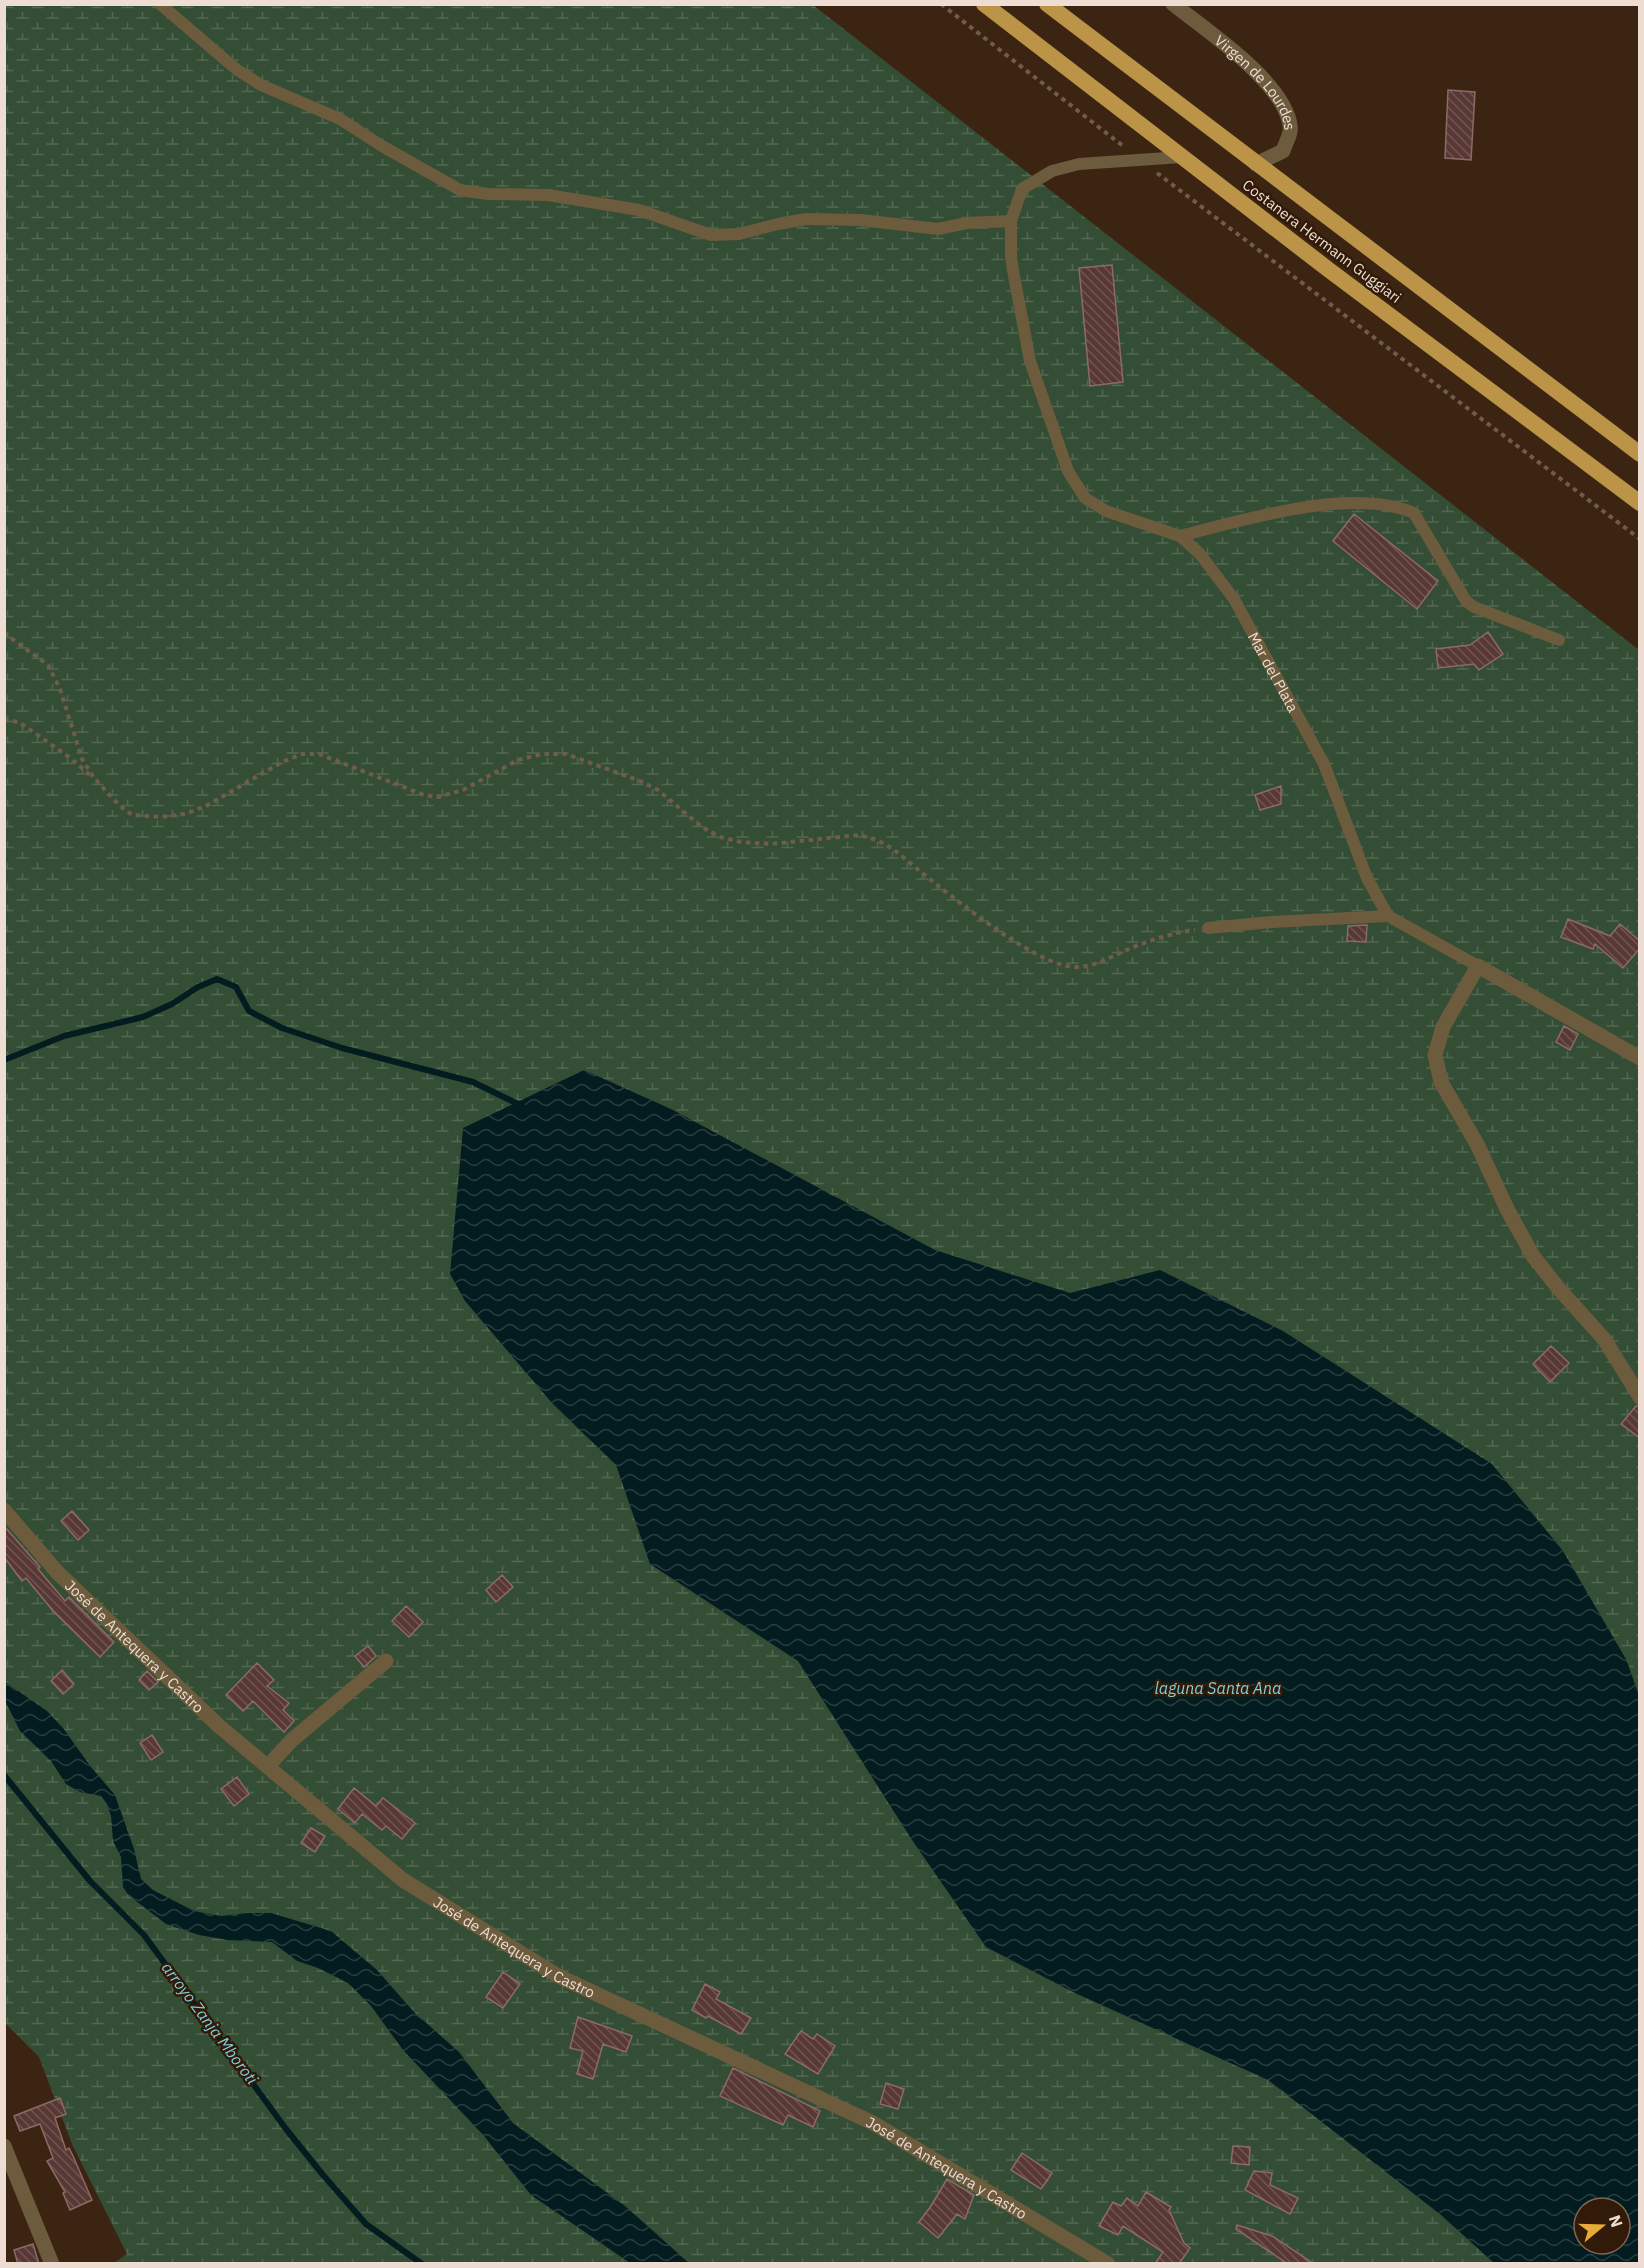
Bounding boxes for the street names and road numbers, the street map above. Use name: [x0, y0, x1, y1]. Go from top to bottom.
street label: Virgen de Lourdes: [1211, 30, 1300, 131]
street label: Costanera Hermann Guggiari: [1239, 175, 1405, 307]
street label: Mar del Plata: [1244, 628, 1303, 715]
street label: José de Antequera y Castro: [61, 1576, 208, 1716]
street label: José de Antequera y Castro: [430, 1892, 598, 2001]
street label: José de Antequera y Castro: [863, 2112, 1031, 2223]

